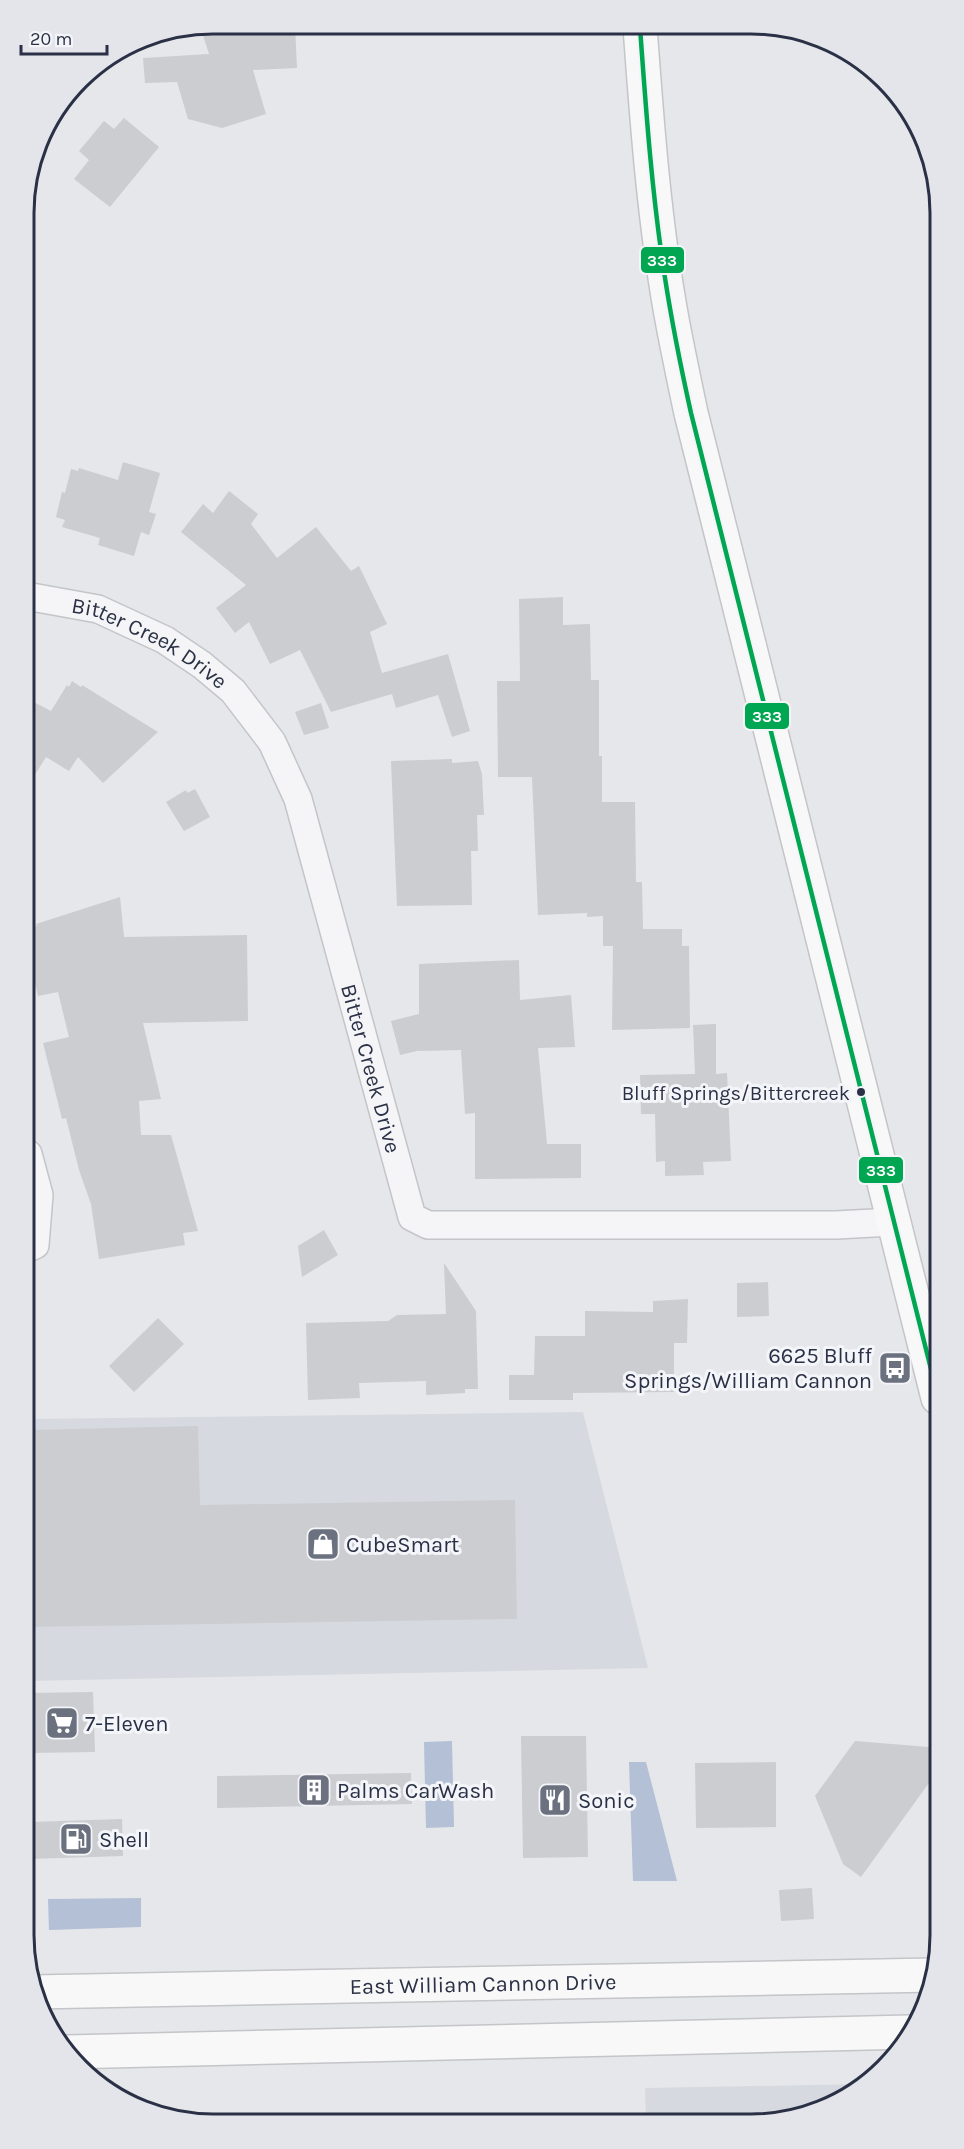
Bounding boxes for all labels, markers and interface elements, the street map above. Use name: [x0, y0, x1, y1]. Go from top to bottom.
scale bar: [21, 18, 106, 56]
text: 20 m: [30, 28, 72, 50]
line badge: 333: [640, 246, 685, 274]
text: 333: [647, 251, 677, 270]
street label: Bitter Creek Drive: [70, 593, 232, 695]
line badge: 333: [744, 702, 790, 730]
text: 333: [752, 707, 782, 726]
street label: Bitter Creek Drive: [335, 981, 406, 1156]
place label: Bluff Springs/Bittercreek: [622, 1082, 850, 1105]
marker: Bluff Springs/Bittercreek: [855, 1086, 867, 1098]
line badge: 333: [858, 1156, 904, 1184]
text: 333: [866, 1161, 896, 1180]
place label: 6625 Bluff Springs/William Cannon: [624, 1343, 872, 1394]
bus stop icon: 6625 Bluff Springs/William Cannon: [877, 1350, 913, 1386]
shop icon: CubeSmart: [305, 1526, 341, 1562]
place label: CubeSmart: [346, 1532, 459, 1558]
supermarket icon: 7-Eleven: [44, 1705, 80, 1741]
place label: 7-Eleven: [85, 1711, 168, 1737]
building icon: Palms CarWash: [296, 1772, 332, 1808]
place label: Palms CarWash: [337, 1778, 494, 1804]
restaurant icon: Sonic: [537, 1782, 573, 1818]
place label: Sonic: [578, 1788, 635, 1814]
fuel station icon: Shell: [58, 1821, 94, 1857]
place label: Shell: [99, 1827, 149, 1853]
street label: East William Cannon Drive: [349, 1969, 617, 2000]

